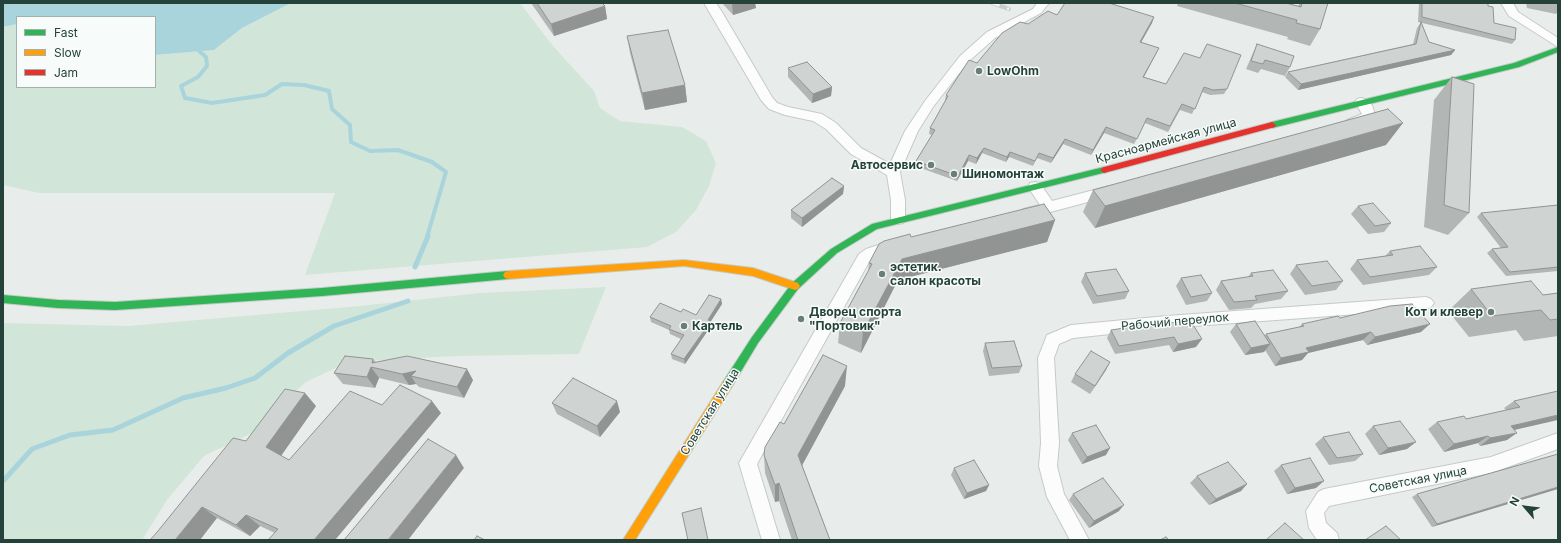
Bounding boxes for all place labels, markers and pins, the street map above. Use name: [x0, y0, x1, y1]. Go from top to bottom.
place label: LowOhm: [987, 64, 1039, 78]
marker: LowOhm: [974, 66, 984, 76]
place label: Автосервис: [851, 158, 923, 172]
marker: Автосервис: [926, 160, 936, 170]
place label: Шиномонтаж: [962, 167, 1044, 181]
marker: Шиномонтаж: [949, 169, 959, 179]
place label: эстетик. салон красоты: [890, 260, 981, 288]
marker: эстетик. салон красоты: [877, 269, 887, 279]
place label: Дворец спорта "Портовик": [809, 305, 901, 333]
place label: Кот и клевер: [1405, 305, 1483, 319]
marker: Кот и клевер: [1486, 307, 1496, 317]
marker: Дворец спорта "Портовик": [796, 314, 806, 324]
place label: Картель: [692, 319, 742, 333]
marker: Картель: [679, 321, 689, 331]

